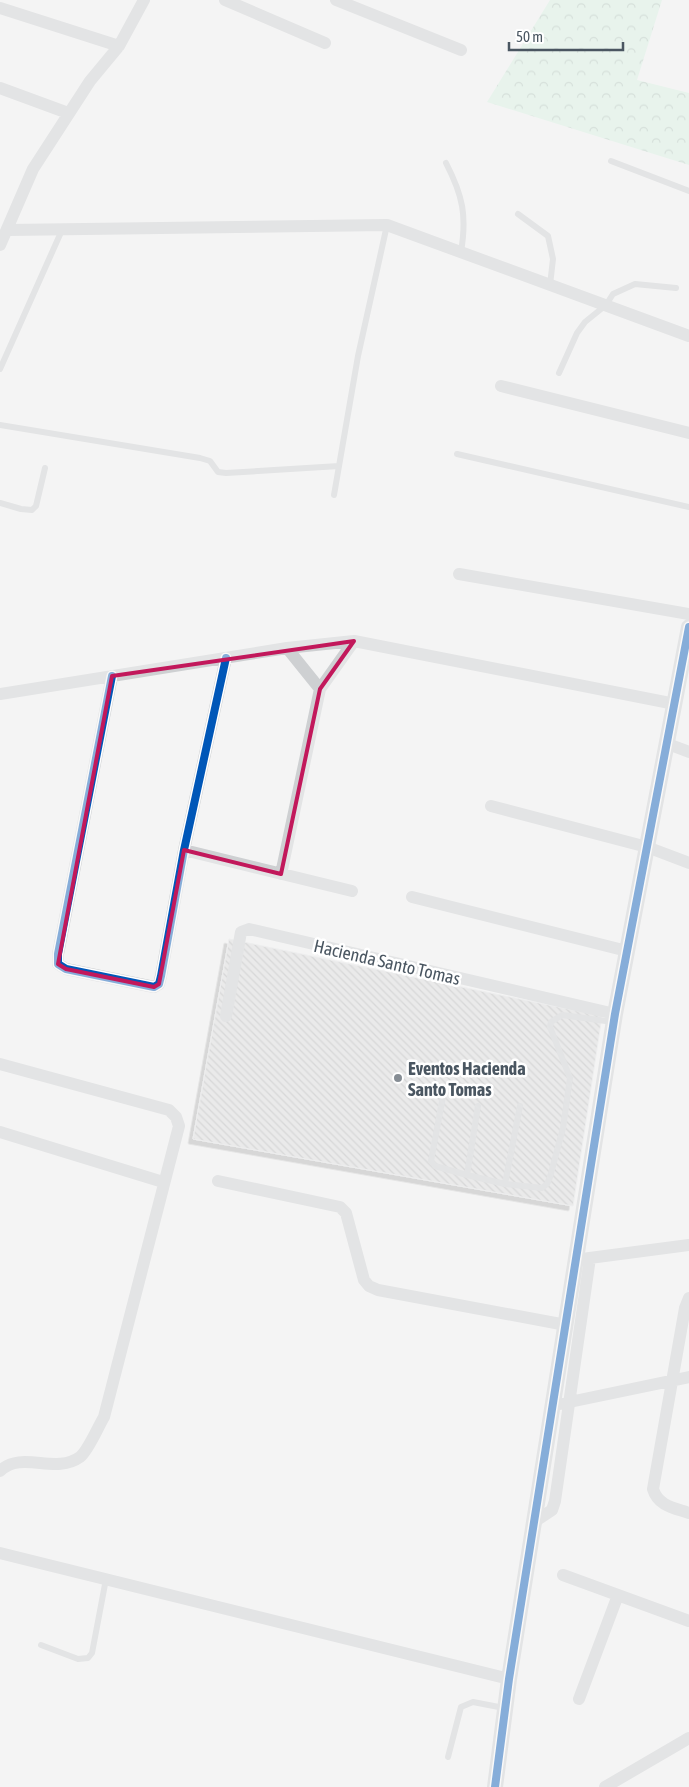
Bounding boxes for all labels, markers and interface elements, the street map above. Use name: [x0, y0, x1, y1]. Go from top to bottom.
scale bar: [509, 20, 623, 52]
text: 50 m: [516, 28, 543, 45]
street label: Hacienda Santo Tomas: [312, 935, 462, 989]
place label: Eventos Hacienda Santo Tomas: [408, 1058, 526, 1100]
marker: Eventos Hacienda Santo Tomas: [392, 1072, 404, 1084]

